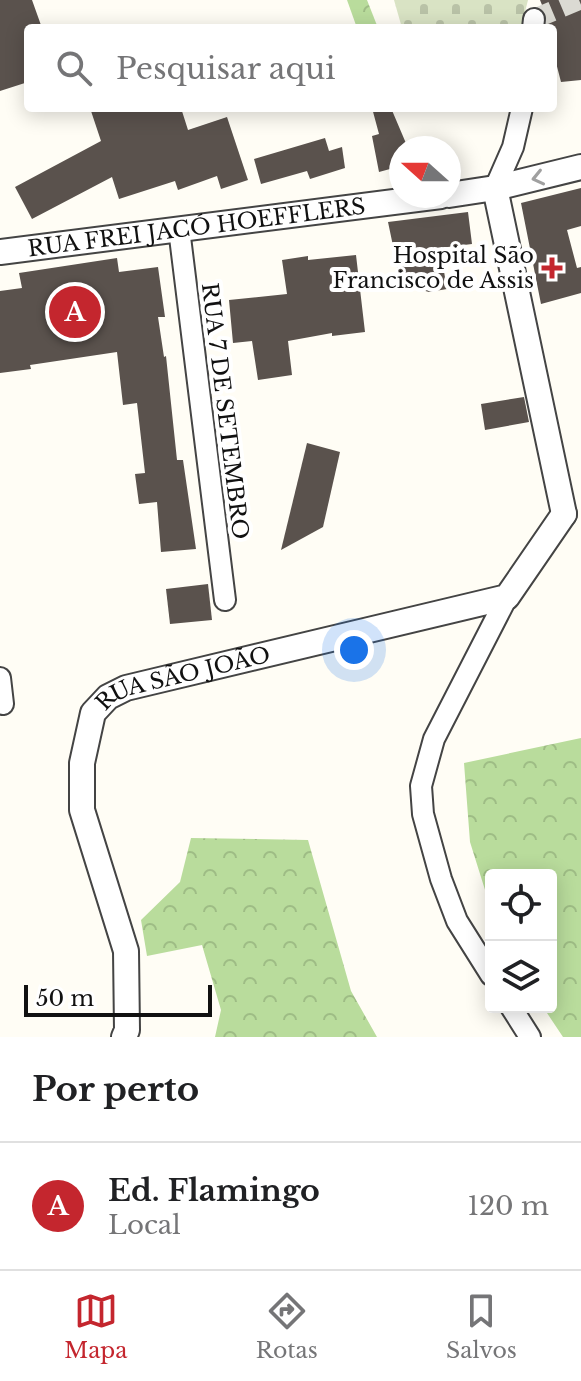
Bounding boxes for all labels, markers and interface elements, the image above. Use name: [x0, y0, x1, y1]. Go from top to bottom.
search box: [24, 24, 557, 112]
icon: search: [52, 46, 96, 90]
text: Pesquisar aqui: [116, 50, 335, 87]
north arrow: [389, 136, 461, 208]
one-way arrow: [532, 169, 545, 186]
street label: RUA FREI JACÓ HOEFFLERS: [26, 192, 367, 262]
place label: Hospital São Francisco de Assis: [333, 242, 534, 294]
marker: Hospital São Francisco de Assis: [541, 257, 563, 279]
street label: RUA 7 DE SETEMBRO: [196, 281, 254, 541]
pin: A: [49, 282, 101, 342]
your location: [334, 630, 374, 670]
street label: RUA SÃO JOÃO: [89, 641, 273, 716]
map controls: [485, 869, 557, 1013]
button: locate: [485, 869, 557, 941]
button: layers: [485, 941, 557, 1013]
scale bar: [24, 981, 212, 1017]
text: 50 m: [36, 985, 94, 1012]
text: Por perto: [32, 1068, 199, 1110]
text: Ed. Flamingo: [108, 1172, 320, 1209]
text: A: [47, 1190, 69, 1222]
text: 120 m: [467, 1190, 549, 1222]
text: Local: [108, 1209, 181, 1241]
tab: Mapa: [64, 1289, 127, 1364]
tab: Rotas: [256, 1289, 318, 1364]
tab: Salvos: [446, 1289, 517, 1364]

